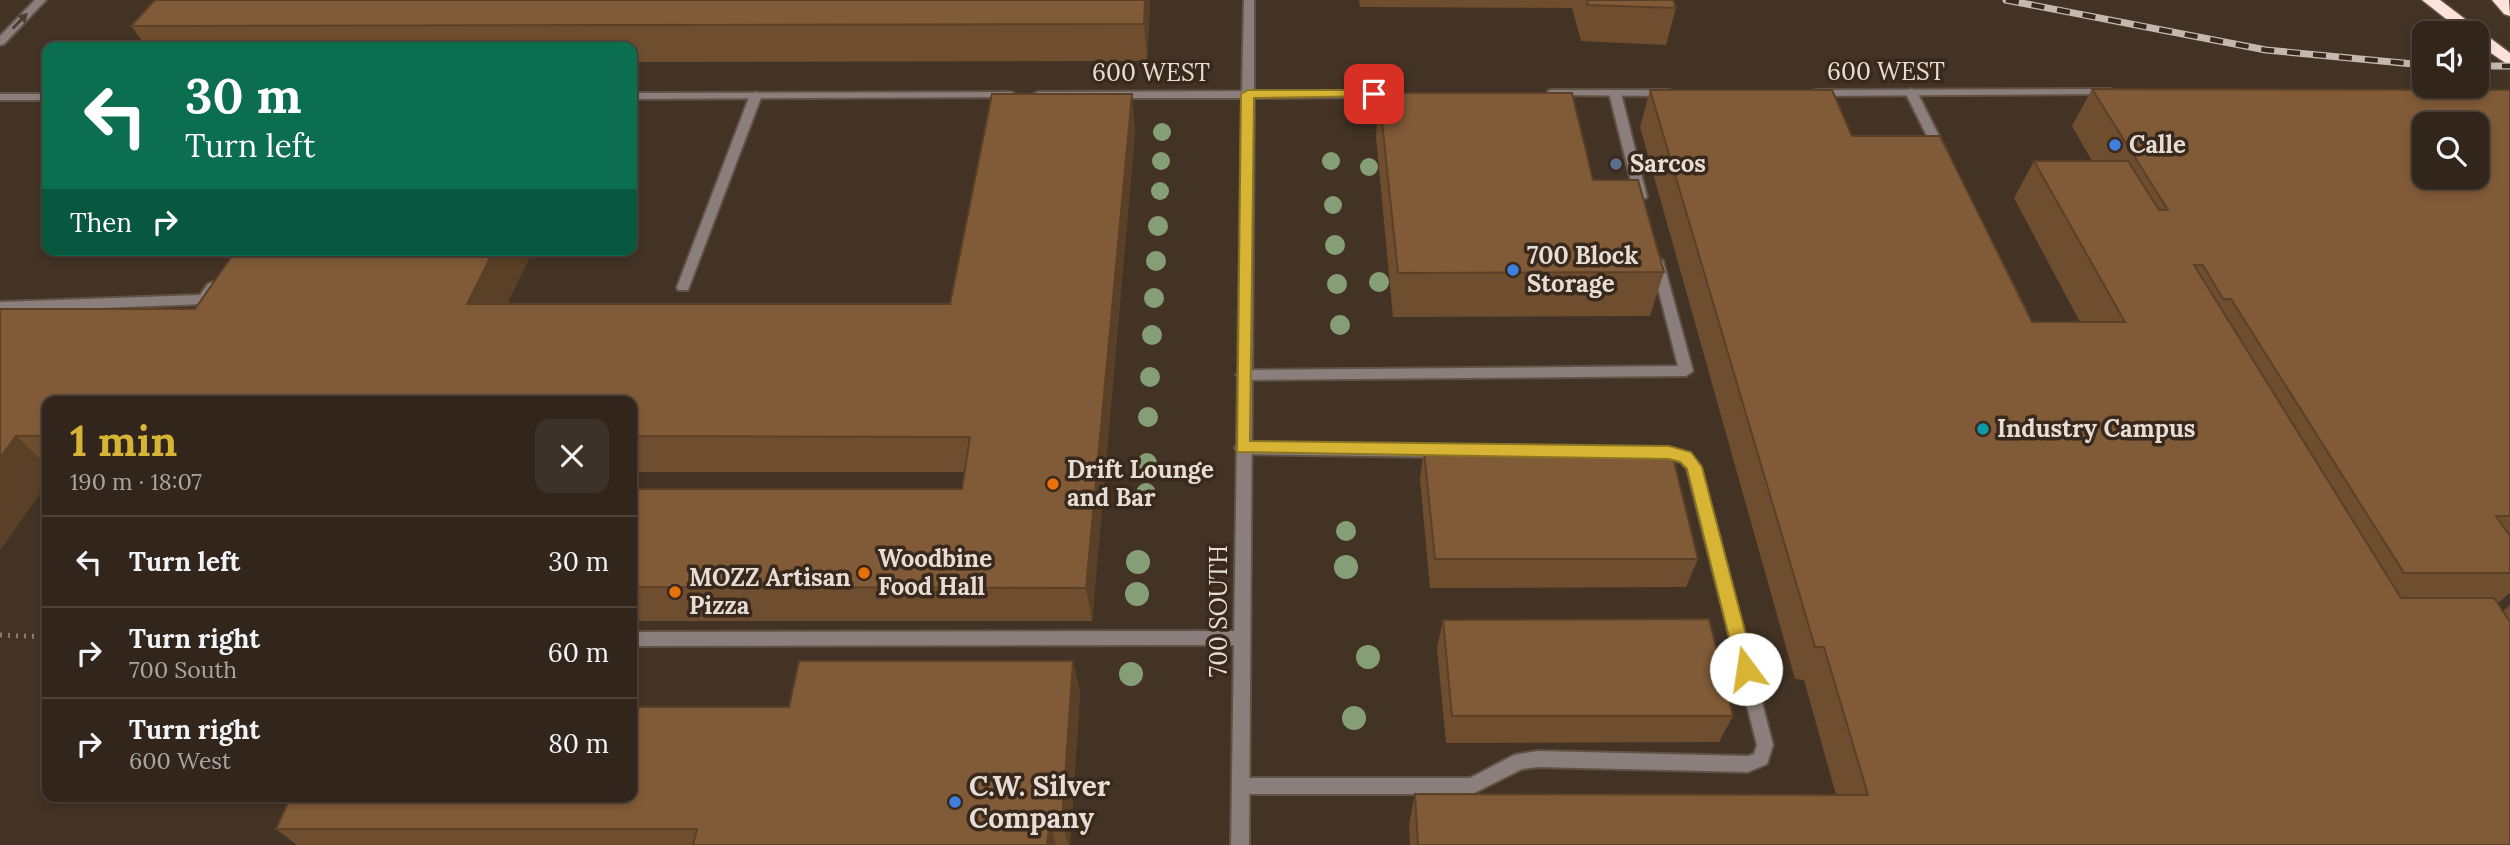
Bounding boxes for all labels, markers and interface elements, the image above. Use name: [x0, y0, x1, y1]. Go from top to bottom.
one-way arrow: [12, 13, 28, 30]
map controls: [2412, 21, 2489, 189]
button: sound: [2412, 21, 2489, 98]
street label: 600 WEST: [1827, 56, 1945, 87]
street label: 600 WEST: [1092, 57, 1210, 88]
text: 30 m: [185, 64, 302, 126]
pin: [1344, 64, 1404, 124]
icon: left: [70, 70, 161, 161]
icon: arrive: [1355, 75, 1393, 113]
button: search: [2412, 112, 2489, 189]
text: Turn left: [185, 125, 315, 166]
place label: Calle: [2129, 129, 2186, 160]
marker: Calle: [2107, 137, 2123, 153]
place label: Sarcos: [1630, 148, 1706, 179]
marker: Sarcos: [1608, 156, 1624, 172]
icon: right: [146, 203, 184, 241]
text: Then: [70, 206, 132, 239]
place label: 700 Block Storage: [1527, 240, 1638, 299]
marker: 700 Block Storage: [1505, 262, 1521, 278]
place label: Industry Campus: [1997, 413, 2195, 444]
text: 1 min: [70, 414, 177, 468]
button: close: [535, 419, 609, 493]
marker: Industry Campus: [1975, 421, 1991, 437]
place label: Drift Lounge and Bar: [1067, 454, 1214, 513]
text: 190 m · 18:07: [70, 467, 202, 496]
marker: Drift Lounge and Bar: [1045, 476, 1061, 492]
icon: left: [70, 543, 108, 581]
place label: Woodbine Food Hall: [878, 543, 992, 602]
text: Turn left: [129, 545, 240, 578]
text: 30 m: [548, 545, 609, 578]
street label: 700 SOUTH: [1203, 545, 1234, 677]
place label: MOZZ Artisan Pizza: [689, 562, 851, 621]
marker: Woodbine Food Hall: [856, 565, 872, 581]
marker: MOZZ Artisan Pizza: [667, 584, 683, 600]
text: Turn right: [129, 622, 260, 655]
position arrow: [1709, 632, 1783, 706]
icon: right: [70, 634, 108, 672]
text: 60 m: [548, 636, 609, 669]
text: 700 South: [129, 655, 237, 684]
text: Turn right: [129, 713, 260, 746]
icon: right: [70, 725, 108, 763]
text: 80 m: [548, 727, 609, 760]
text: 600 West: [129, 746, 231, 775]
place label: C.W. Silver Company: [969, 768, 1111, 836]
marker: C.W. Silver Company: [947, 794, 963, 810]

